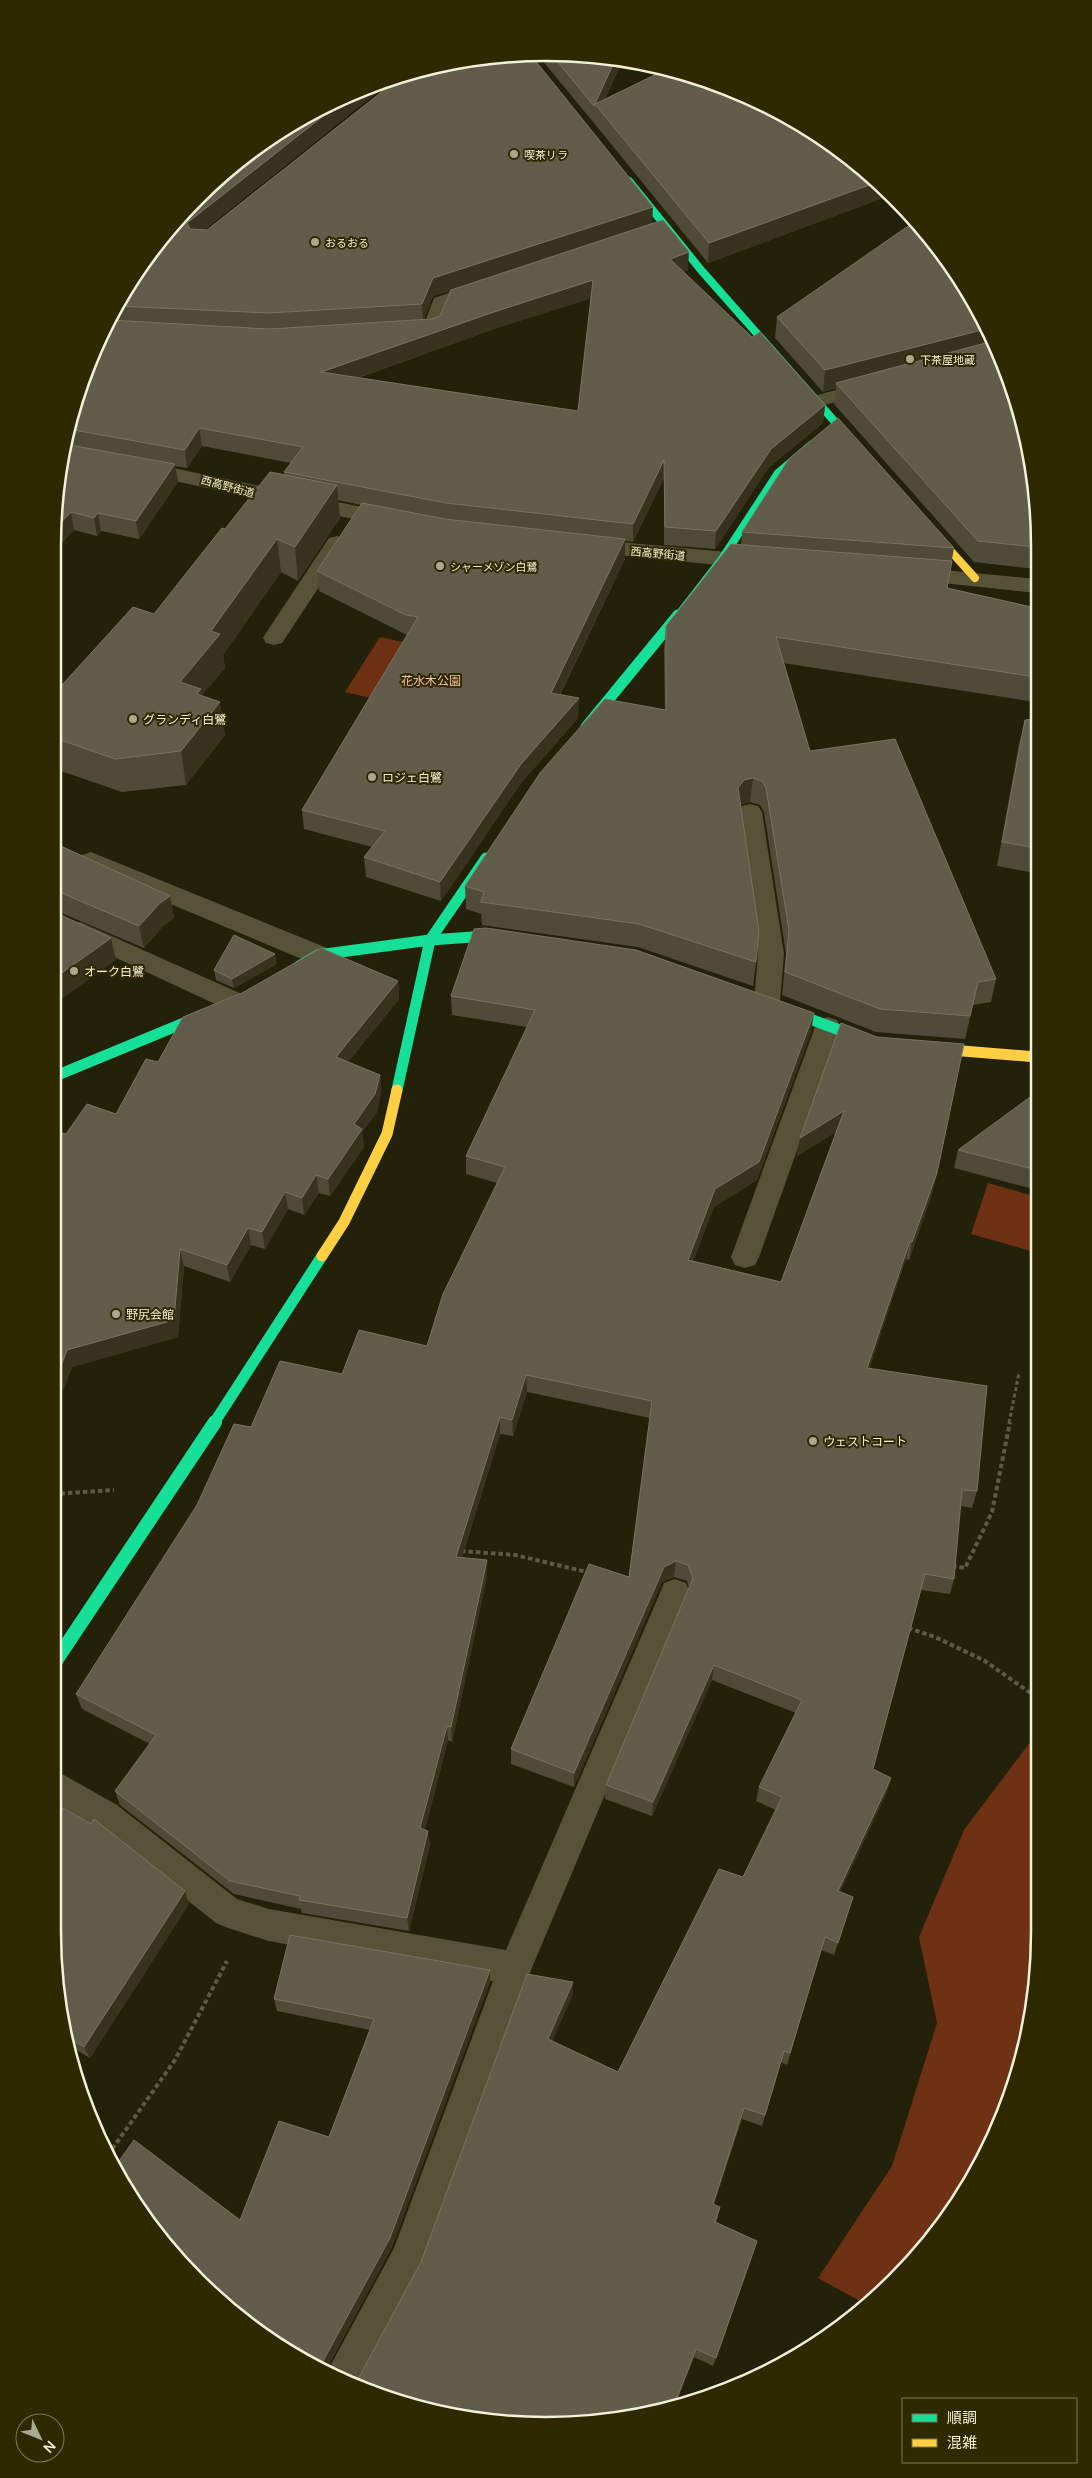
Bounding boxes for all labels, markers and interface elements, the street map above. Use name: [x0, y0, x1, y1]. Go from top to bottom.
place label: 喫茶リラ: [524, 147, 568, 162]
marker: 喫茶リラ: [508, 148, 520, 160]
place label: おるおる: [325, 235, 369, 250]
marker: おるおる: [309, 236, 321, 248]
place label: 下茶屋地蔵: [920, 352, 975, 367]
marker: 下茶屋地蔵: [904, 353, 916, 365]
street label: 西高野街道: [199, 472, 257, 500]
street label: 西高野街道: [630, 543, 686, 563]
place label: シャーメゾン白鷺: [450, 559, 538, 574]
marker: シャーメゾン白鷺: [434, 560, 446, 572]
park label: 花水木公園: [401, 672, 461, 689]
place label: グランディ白鷺: [143, 711, 226, 728]
marker: グランディ白鷺: [127, 713, 139, 725]
place label: ロジェ白鷺: [382, 769, 442, 786]
marker: ロジェ白鷺: [366, 771, 378, 783]
place label: オーク白鷺: [84, 963, 144, 980]
marker: オーク白鷺: [68, 965, 80, 977]
place label: 野尻会館: [126, 1306, 174, 1323]
marker: 野尻会館: [110, 1308, 122, 1320]
place label: ウェストコート: [823, 1433, 907, 1450]
marker: ウェストコート: [807, 1435, 819, 1447]
legend: [902, 2398, 1077, 2463]
text: 順調: [947, 2407, 977, 2428]
north arrow: [15, 2413, 65, 2463]
text: 混雑: [947, 2432, 977, 2453]
text: N: [39, 2437, 60, 2457]

